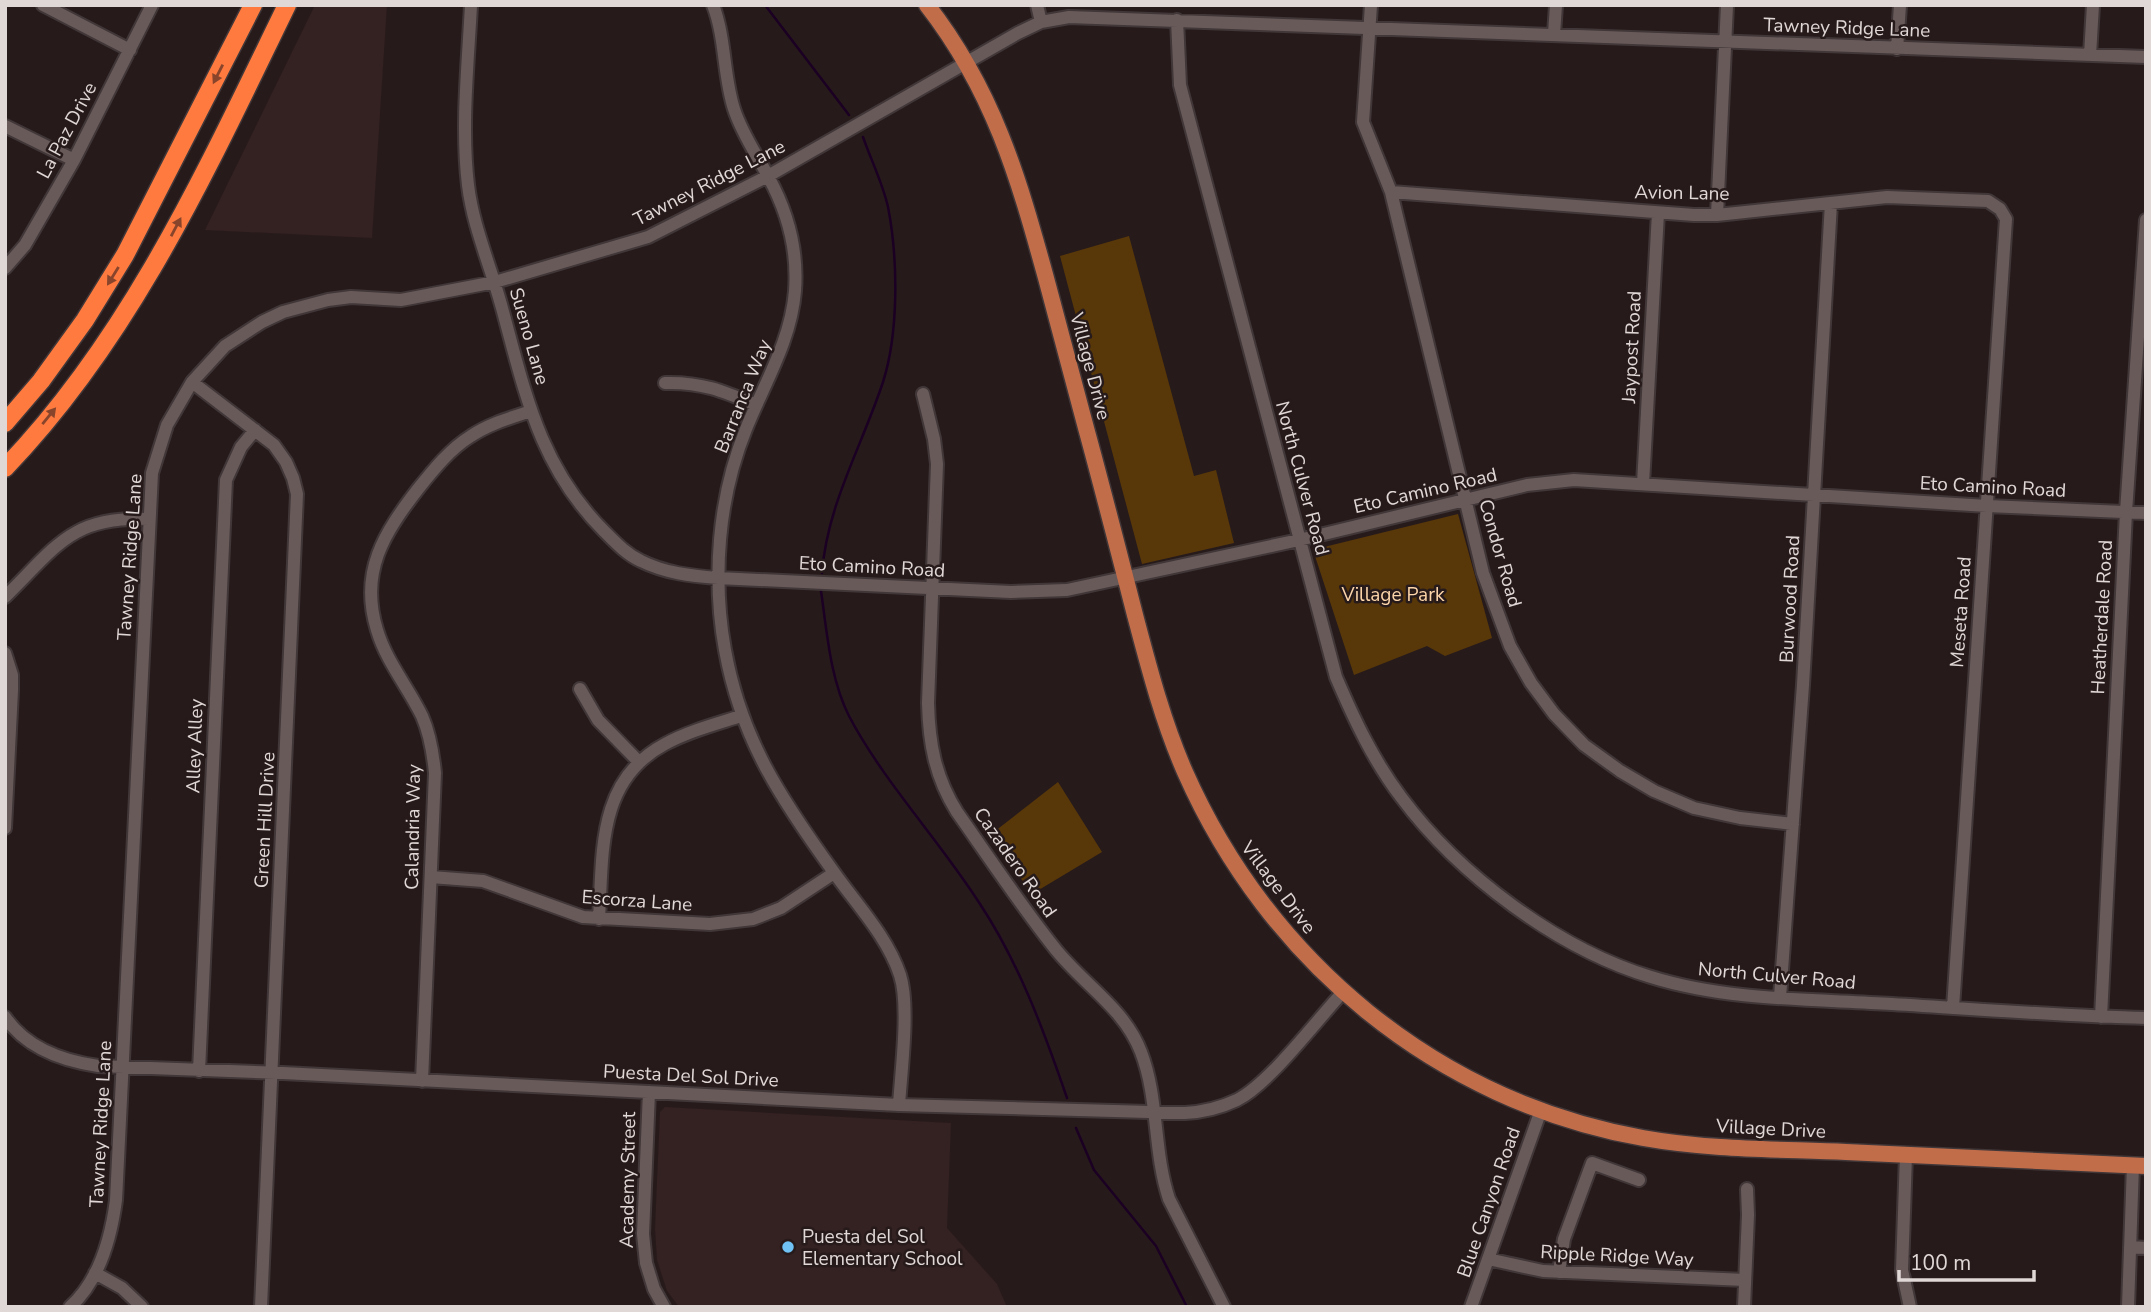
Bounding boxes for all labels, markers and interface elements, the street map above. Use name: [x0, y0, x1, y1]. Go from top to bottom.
street label: Tawney Ridge Lane: [1763, 12, 1931, 44]
one-way arrow: [213, 64, 224, 84]
street label: La Paz Drive: [31, 78, 103, 183]
street label: Tawney Ridge Lane: [629, 133, 790, 232]
street label: Avion Lane: [1634, 179, 1730, 207]
one-way arrow: [170, 217, 181, 237]
one-way arrow: [106, 266, 119, 285]
street label: Sueno Lane: [503, 285, 555, 388]
street label: Jaypost Road: [1616, 290, 1648, 405]
street label: Village Drive: [1063, 309, 1117, 423]
street label: Barranca Way: [708, 335, 778, 457]
street label: North Culver Road: [1269, 398, 1335, 558]
one-way arrow: [41, 407, 56, 424]
street label: Eto Camino Road: [1351, 462, 1500, 520]
street label: Eto Camino Road: [1919, 470, 2067, 504]
street label: Tawney Ridge Lane: [111, 473, 149, 641]
street label: Condor Road: [1472, 496, 1528, 610]
street label: Burwood Road: [1774, 534, 1806, 664]
street label: Heatherdale Road: [2085, 539, 2119, 695]
street label: Eto Camino Road: [798, 550, 946, 584]
street label: Meseta Road: [1944, 556, 1978, 669]
park label: Village Park: [1341, 582, 1445, 608]
street label: Alley Alley: [180, 698, 210, 794]
street label: Green Hill Drive: [248, 751, 282, 889]
street label: Calandria Way: [399, 764, 427, 890]
street label: Cazadero Road: [968, 802, 1063, 923]
street label: Village Drive: [1234, 835, 1322, 939]
street label: Escorza Lane: [581, 884, 693, 918]
street label: North Culver Road: [1697, 956, 1857, 996]
street label: Tawney Ridge Lane: [84, 1040, 118, 1208]
street label: Puesta Del Sol Drive: [602, 1058, 779, 1094]
street label: Academy Street: [614, 1111, 642, 1248]
street label: Village Drive: [1714, 1113, 1827, 1145]
street label: Blue Canyon Road: [1451, 1124, 1527, 1281]
place label: Puesta del Sol Elementary School: [802, 1224, 963, 1272]
scale bar: [1899, 1238, 2034, 1282]
marker: Puesta del Sol Elementary School: [780, 1239, 796, 1255]
street label: Ripple Ridge Way: [1540, 1239, 1695, 1273]
text: 100 m: [1910, 1249, 1971, 1277]

